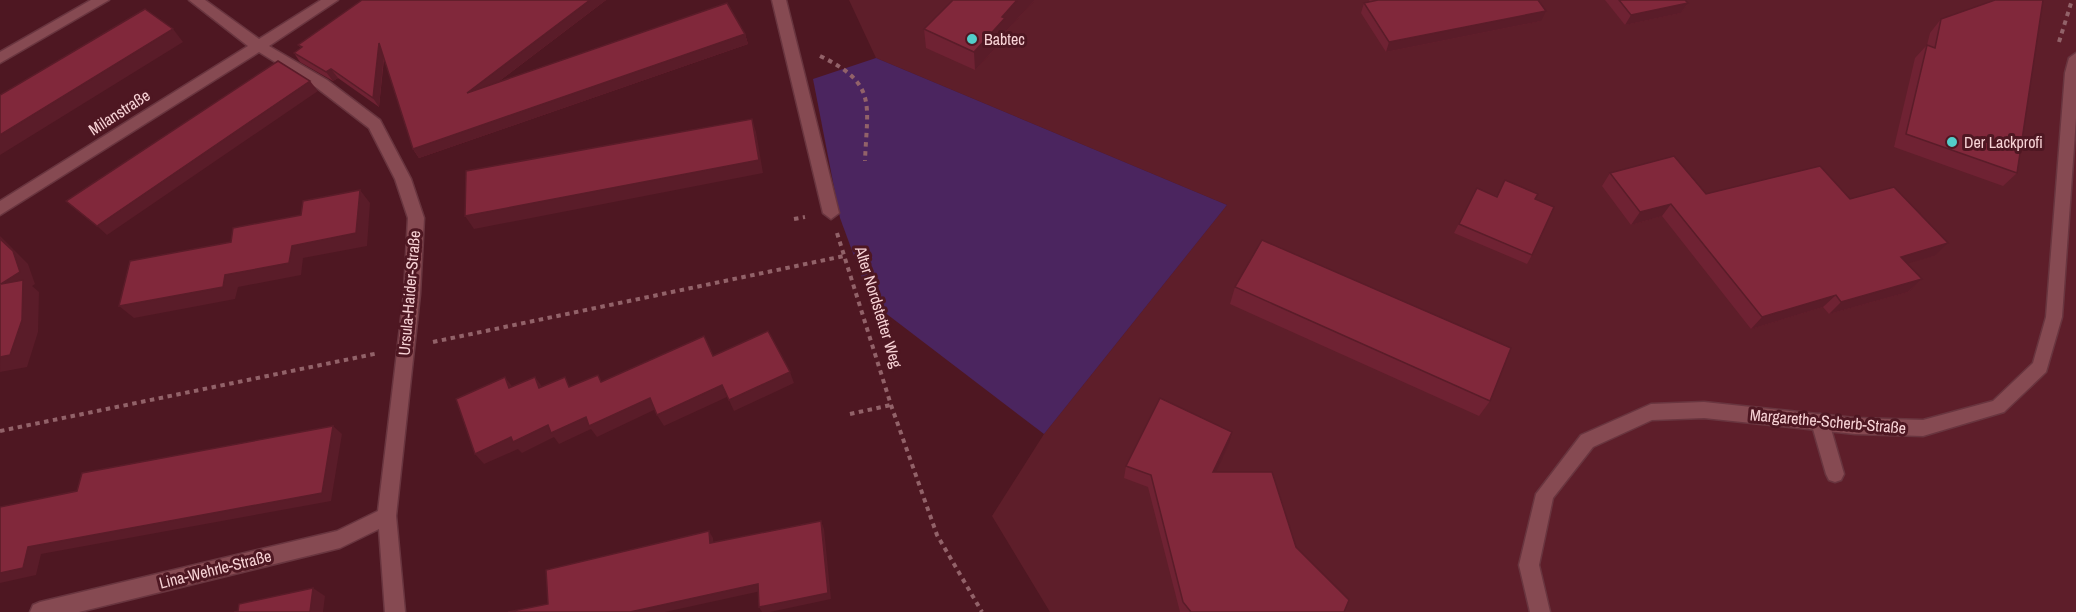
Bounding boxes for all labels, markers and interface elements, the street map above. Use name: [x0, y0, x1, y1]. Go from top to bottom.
place label: Babtec: [984, 28, 1025, 50]
marker: Babtec: [965, 32, 979, 46]
street label: Milanstraße: [84, 84, 154, 140]
place label: Der Lackprofi: [1964, 131, 2043, 153]
marker: Der Lackprofi: [1945, 135, 1959, 149]
street label: Ursula-Haider-Straße: [393, 230, 425, 356]
street label: Alter Nordstetter Weg: [850, 243, 908, 371]
street label: Margarethe-Scherb-Straße: [1749, 403, 1907, 439]
street label: Lina-Wehrle-Straße: [157, 544, 273, 594]

